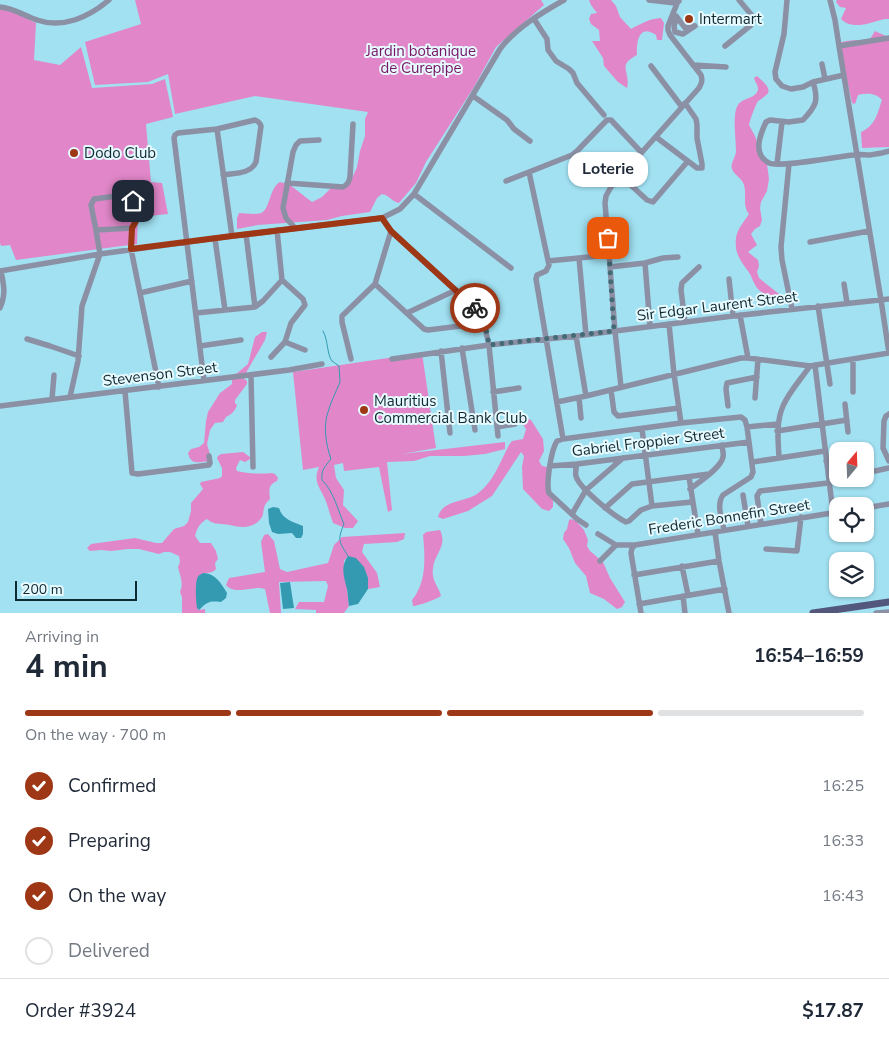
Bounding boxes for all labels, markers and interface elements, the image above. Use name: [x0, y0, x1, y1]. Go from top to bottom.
place label: Intermart: [699, 9, 762, 29]
marker: Intermart: [683, 13, 695, 25]
park label: Jardin botanique de Curepipe: [365, 41, 476, 78]
place label: Dodo Club: [84, 143, 156, 163]
marker: Dodo Club: [68, 147, 80, 159]
callout: Loterie: [568, 153, 648, 188]
text: Loterie: [582, 158, 634, 180]
pin: [112, 180, 154, 222]
icon: home: [119, 187, 147, 215]
pin: [587, 217, 629, 259]
icon: bag: [594, 224, 622, 252]
courier: [450, 283, 500, 333]
street label: Sir Edgar Laurent Street: [636, 286, 799, 326]
icon: bike: [461, 294, 489, 322]
street label: Stevenson Street: [102, 357, 219, 391]
place label: Mauritius Commercial Bank Club: [374, 391, 527, 428]
marker: Mauritius Commercial Bank Club: [358, 404, 370, 416]
street label: Gabriel Froppier Street: [571, 423, 726, 461]
north arrow: [829, 442, 874, 488]
map controls: [829, 442, 874, 597]
street label: Frederic Bonnefin Street: [647, 494, 812, 540]
button: locate: [829, 497, 874, 542]
button: layers: [829, 552, 874, 597]
scale bar: [15, 578, 138, 601]
text: 200 m: [22, 580, 63, 599]
text: Arriving in: [25, 626, 99, 648]
text: 16:54–16:59: [754, 643, 864, 669]
text: 4 min: [25, 645, 108, 688]
text: On the way · 700 m: [25, 724, 166, 746]
icon: check: [25, 772, 53, 800]
text: Confirmed: [68, 773, 156, 799]
text: 16:25: [822, 775, 864, 797]
icon: check: [25, 827, 53, 855]
text: Preparing: [68, 828, 151, 854]
text: 16:33: [822, 830, 864, 852]
icon: check: [25, 882, 53, 910]
text: On the way: [68, 883, 166, 909]
text: 16:43: [822, 885, 864, 907]
text: Delivered: [68, 938, 150, 964]
text: Order #3924: [25, 998, 136, 1024]
text: $17.87: [802, 998, 864, 1024]

